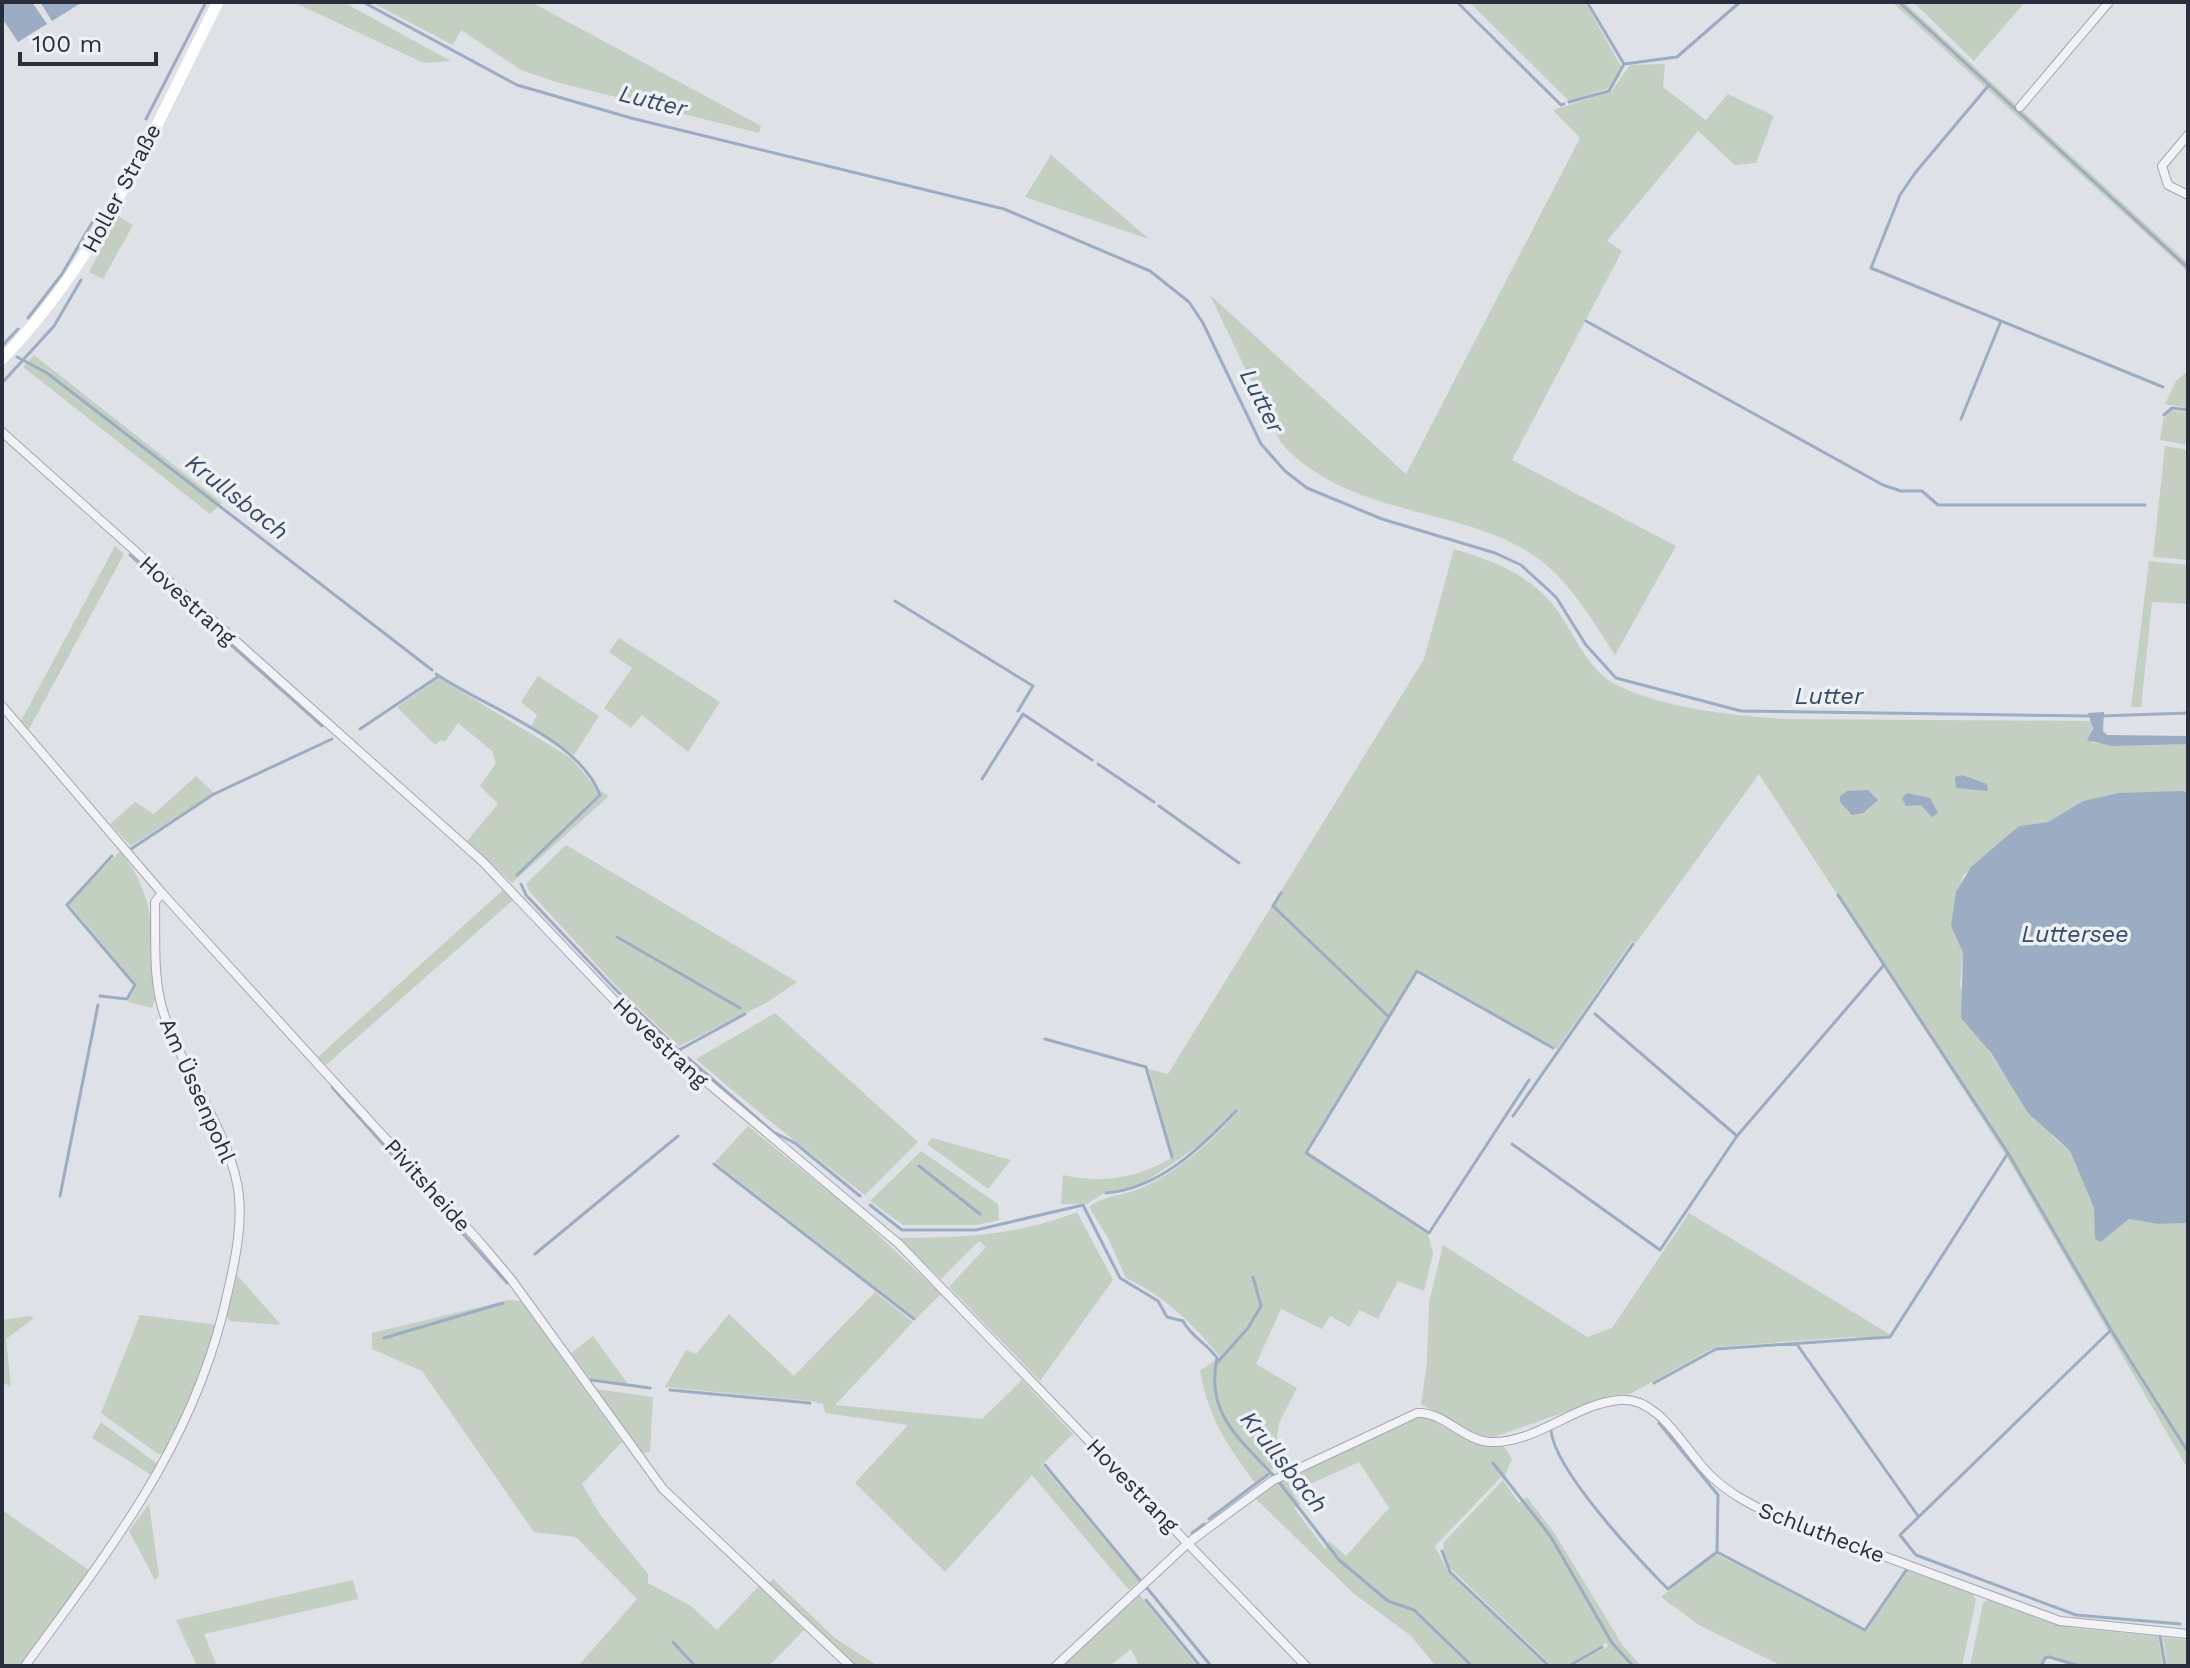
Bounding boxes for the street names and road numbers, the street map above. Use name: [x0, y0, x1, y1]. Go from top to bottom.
street label: Holler Straße: [77, 120, 166, 257]
street label: Hovestrang: [135, 551, 241, 650]
street label: Hovestrang: [608, 992, 713, 1093]
street label: Am Üssenpohl: [155, 1014, 241, 1166]
street label: Pivitsheide: [380, 1134, 476, 1237]
street label: Hovestrang: [1082, 1433, 1184, 1538]
street label: Schluthecke: [1755, 1497, 1888, 1568]

